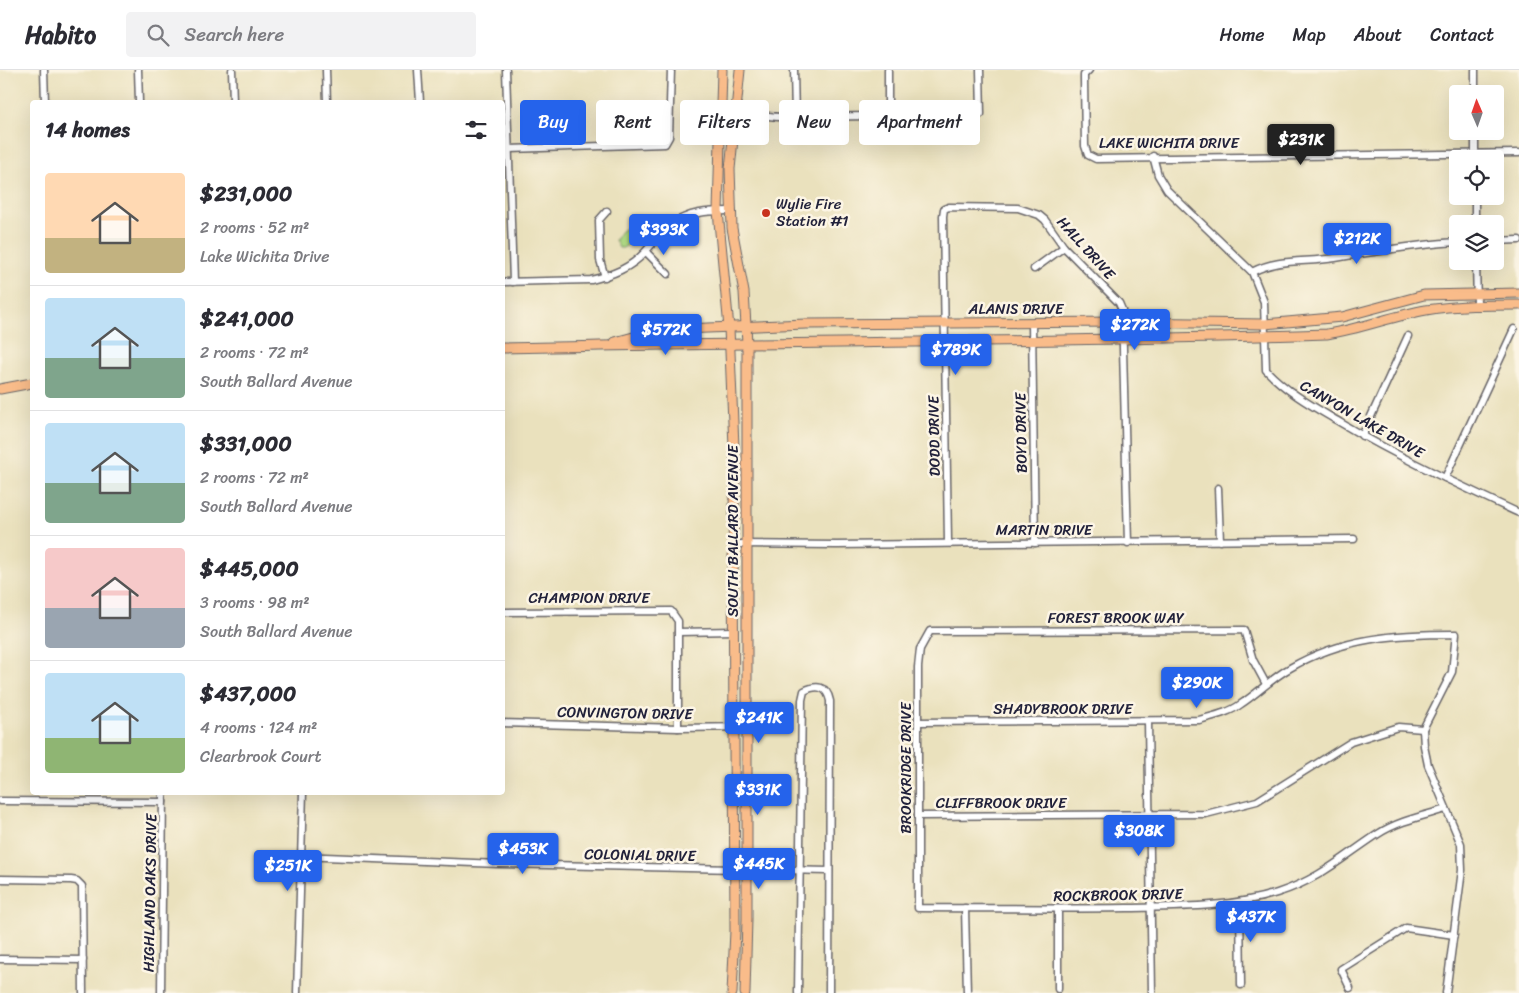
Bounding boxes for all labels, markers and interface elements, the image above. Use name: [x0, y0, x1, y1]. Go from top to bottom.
search box: [126, 12, 476, 57]
text: Habito: [25, 14, 96, 56]
text: Search here: [184, 18, 284, 51]
text: Home: [1220, 19, 1265, 51]
text: Map: [1293, 19, 1326, 51]
text: About: [1354, 19, 1402, 51]
text: Contact: [1430, 19, 1494, 51]
icon: search: [144, 21, 172, 49]
north arrow: [1449, 85, 1504, 140]
map controls: [1449, 85, 1504, 270]
chip: Buy: [520, 100, 586, 145]
chip: Rent: [596, 100, 670, 145]
chip: Filters: [680, 100, 769, 145]
chip: New: [779, 100, 849, 145]
chip: Apartment: [859, 100, 980, 145]
text: 14 homes: [45, 111, 130, 149]
icon: filters: [462, 116, 490, 144]
pin: $231K: [1266, 124, 1336, 166]
text: $231K: [1278, 125, 1324, 154]
street label: LAKE WICHITA DRIVE: [1099, 130, 1241, 156]
button: locate: [1449, 150, 1504, 205]
text: $231,000: [200, 175, 292, 213]
place label: Wylie Fire Station #1: [776, 191, 848, 234]
icon: home: [85, 193, 145, 253]
marker: Wylie Fire Station #1: [760, 207, 772, 219]
street label: HALL DRIVE: [1050, 210, 1123, 287]
text: 2 rooms · 52 m²: [200, 213, 309, 242]
pin: $393K: [629, 214, 699, 256]
text: $393K: [640, 215, 688, 244]
button: layers: [1449, 215, 1504, 270]
pin: $212K: [1322, 222, 1392, 265]
text: $212K: [1334, 224, 1380, 253]
text: Lake Wichita Drive: [200, 242, 329, 271]
street label: ALANIS DRIVE: [968, 296, 1065, 322]
text: $241,000: [200, 300, 294, 338]
pin: $272K: [1100, 308, 1170, 351]
text: $272K: [1111, 310, 1159, 339]
pin: $572K: [631, 314, 701, 356]
text: $572K: [642, 315, 690, 344]
icon: home: [85, 318, 145, 378]
pin: $789K: [921, 334, 991, 376]
text: $789K: [931, 335, 981, 364]
text: 2 rooms · 72 m²: [200, 338, 309, 367]
text: South Ballard Avenue: [200, 367, 352, 396]
street label: CANYON LAKE DRIVE: [1295, 373, 1431, 466]
street label: BOYD DRIVE: [1007, 391, 1035, 473]
street label: DODD DRIVE: [920, 394, 948, 476]
text: $331,000: [200, 425, 292, 463]
icon: home: [85, 443, 145, 503]
street label: SOUTH BALLARD AVENUE: [720, 443, 746, 617]
text: 2 rooms · 72 m²: [200, 463, 309, 492]
text: South Ballard Avenue: [200, 492, 352, 521]
street label: MARTIN DRIVE: [996, 517, 1094, 543]
text: $445,000: [200, 550, 299, 588]
icon: home: [85, 568, 145, 628]
street label: CHAMPION DRIVE: [528, 585, 651, 611]
text: 3 rooms · 98 m²: [200, 588, 309, 617]
street label: FOREST BROOK WAY: [1048, 605, 1185, 631]
text: South Ballard Avenue: [200, 617, 352, 646]
pin: $290K: [1162, 666, 1232, 709]
text: $290K: [1172, 668, 1222, 697]
text: $437,000: [200, 675, 296, 713]
icon: home: [85, 693, 145, 753]
street label: SHADYBROOK DRIVE: [993, 696, 1134, 722]
street label: CONVINGTON DRIVE: [557, 699, 695, 727]
street label: BROOKRIDGE DRIVE: [893, 701, 919, 834]
pin: $241K: [724, 702, 794, 744]
text: $241K: [736, 703, 782, 732]
text: 4 rooms · 124 m²: [200, 713, 317, 742]
text: Clearbrook Court: [200, 742, 321, 771]
pin: $331K: [723, 774, 793, 816]
text: $331K: [736, 775, 780, 804]
street label: CLIFFBROOK DRIVE: [936, 790, 1068, 816]
street label: HIGHLAND OAKS DRIVE: [136, 812, 164, 972]
pin: $308K: [1104, 814, 1174, 857]
text: $308K: [1114, 816, 1164, 845]
pin: $453K: [488, 832, 558, 875]
text: $453K: [498, 834, 548, 863]
street label: COLONIAL DRIVE: [584, 841, 698, 869]
pin: $445K: [724, 848, 794, 890]
text: $445K: [734, 849, 784, 878]
pin: $251K: [253, 850, 323, 892]
text: $251K: [265, 851, 311, 880]
street label: ROCKBROOK DRIVE: [1053, 881, 1185, 909]
pin: $437K: [1216, 900, 1286, 943]
text: $437K: [1227, 902, 1275, 931]

